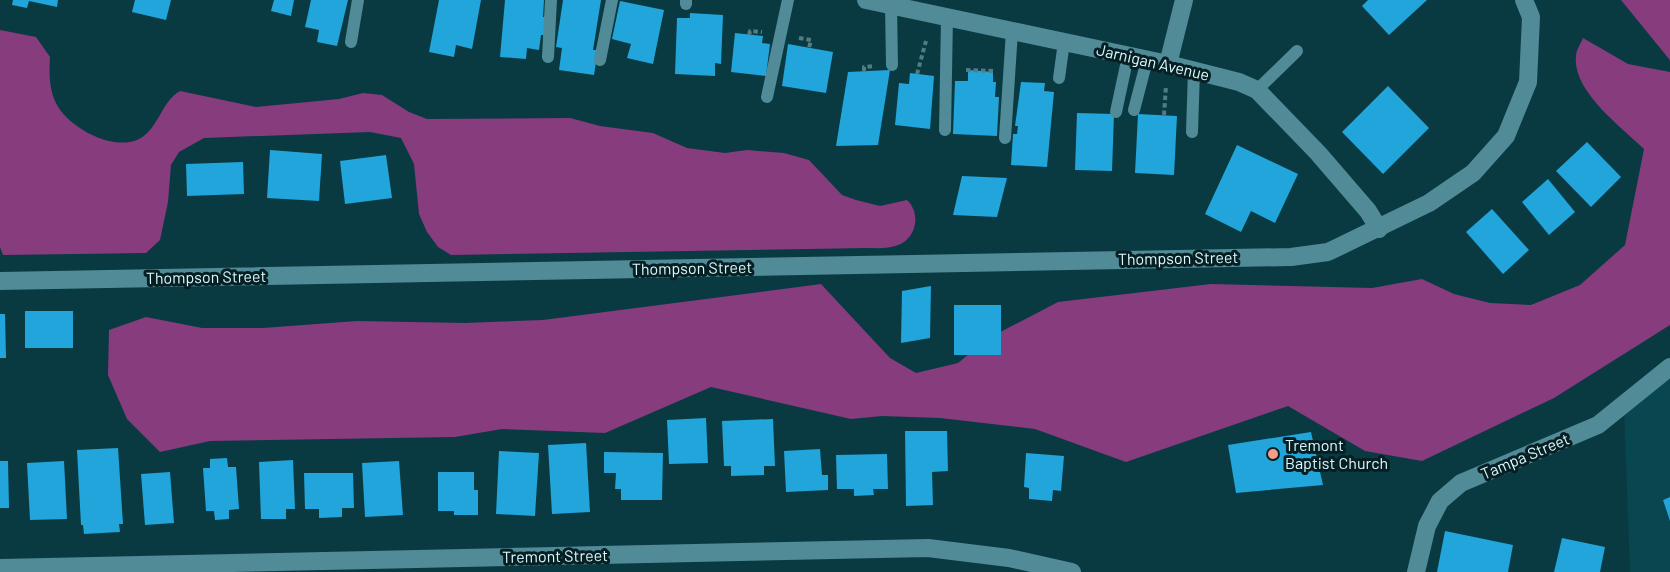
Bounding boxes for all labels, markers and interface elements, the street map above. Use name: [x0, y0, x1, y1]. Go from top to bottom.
street label: Jarnigan Avenue: [1095, 39, 1211, 84]
street label: Thompson Street: [1118, 247, 1238, 268]
street label: Thompson Street: [632, 257, 752, 278]
street label: Thompson Street: [146, 266, 266, 287]
street label: Tampa Street: [1478, 428, 1572, 483]
place label: Tremont Baptist Church: [1285, 435, 1388, 472]
marker: Tremont Baptist Church: [1266, 447, 1280, 461]
street label: Tremont Street: [502, 545, 608, 566]

